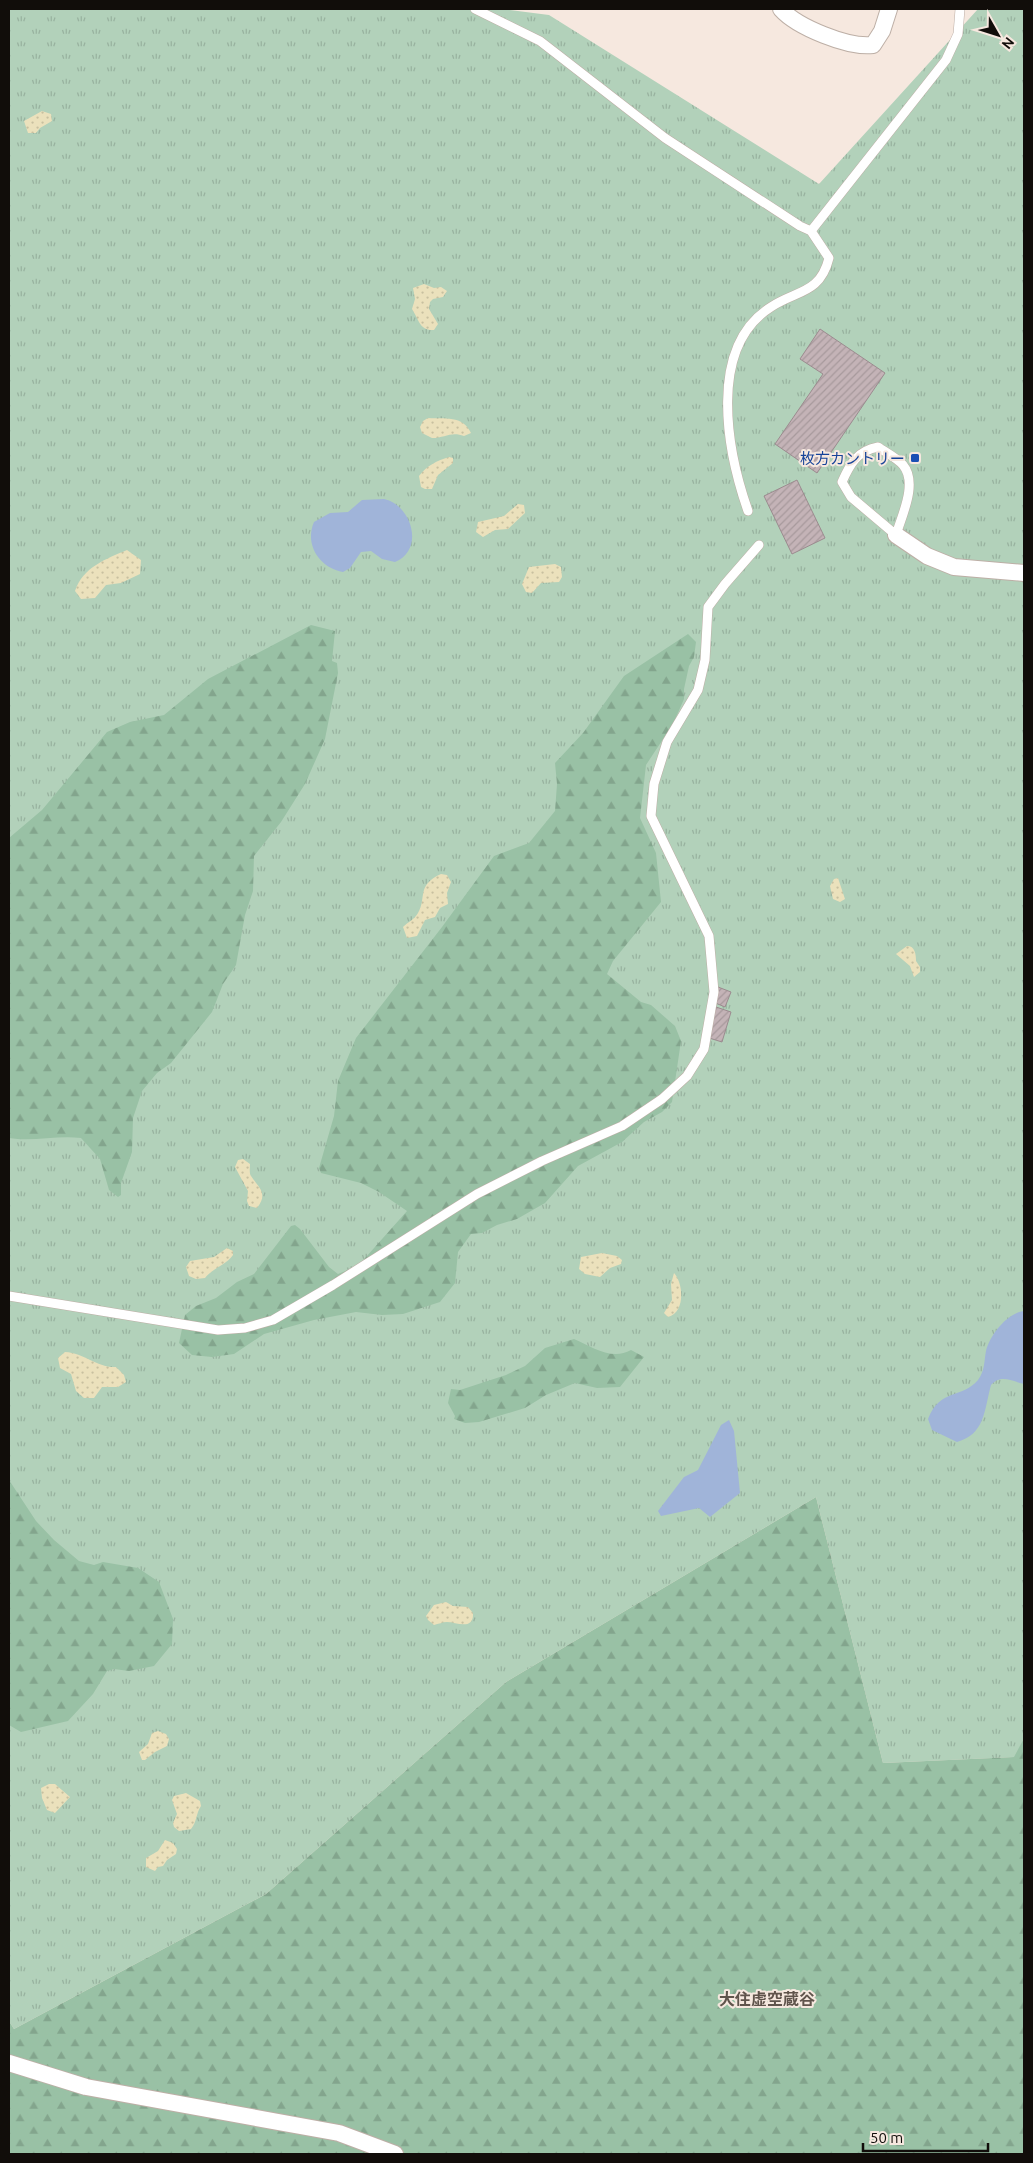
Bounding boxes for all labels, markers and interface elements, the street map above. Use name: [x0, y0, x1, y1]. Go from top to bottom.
north arrow: [973, 10, 1023, 60]
text: N: [999, 34, 1018, 52]
place label: 枚方カントリー: [800, 450, 905, 467]
marker: 枚方カントリー: [909, 452, 921, 464]
district label: 大住虚空蔵谷: [719, 1990, 815, 2008]
scale bar: [863, 2120, 988, 2152]
text: 50 m: [870, 2129, 903, 2146]

